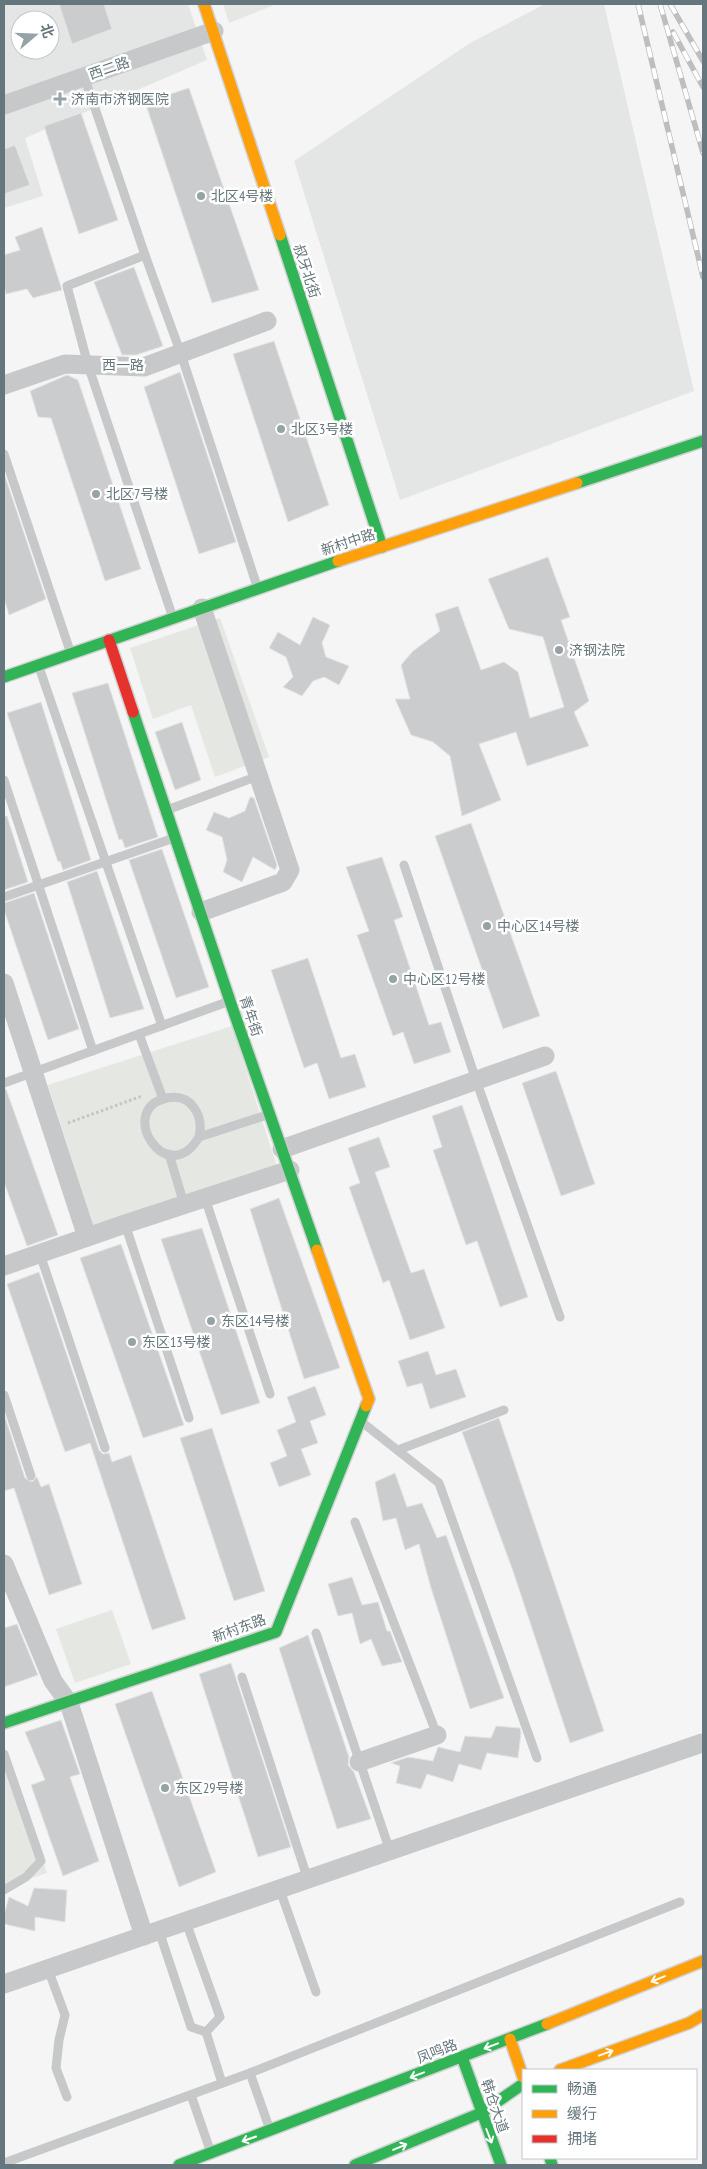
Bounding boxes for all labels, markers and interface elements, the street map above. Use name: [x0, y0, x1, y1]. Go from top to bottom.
north arrow: [10, 10, 60, 60]
text: 北: [37, 21, 58, 40]
street label: 西二路: [86, 53, 132, 83]
place label: 济南市济钢医院: [71, 90, 169, 108]
marker: 济南市济钢医院: [53, 92, 67, 106]
place label: 北区4号楼: [211, 187, 273, 205]
marker: 北区4号楼: [195, 190, 207, 202]
street label: 叔牙北街: [290, 242, 324, 300]
street label: 西一路: [102, 356, 144, 374]
place label: 北区3号楼: [291, 420, 353, 438]
marker: 北区3号楼: [275, 423, 287, 435]
place label: 北区7号楼: [106, 485, 168, 503]
marker: 北区7号楼: [90, 488, 102, 500]
street label: 新村中路: [319, 525, 377, 559]
place label: 济钢法院: [569, 641, 625, 659]
marker: 济钢法院: [553, 644, 565, 656]
place label: 中心区14号楼: [497, 917, 580, 935]
marker: 中心区14号楼: [481, 920, 493, 932]
place label: 中心区12号楼: [403, 970, 486, 988]
marker: 中心区12号楼: [387, 973, 399, 985]
street label: 青年街: [236, 993, 266, 1039]
place label: 东区14号楼: [221, 1312, 290, 1330]
marker: 东区14号楼: [205, 1315, 217, 1327]
place label: 东区13号楼: [142, 1333, 211, 1351]
marker: 东区13号楼: [126, 1336, 138, 1348]
street label: 新村东路: [210, 1610, 268, 1646]
place label: 东区29号楼: [175, 1779, 244, 1797]
marker: 东区29号楼: [159, 1782, 171, 1794]
one-way arrow: [651, 1975, 666, 1984]
street label: 凤鸣路: [414, 2035, 460, 2067]
one-way arrow: [484, 2042, 499, 2051]
one-way arrow: [597, 2048, 613, 2057]
legend: [522, 2069, 697, 2159]
one-way arrow: [410, 2070, 425, 2080]
street label: 韩仓大道: [477, 2077, 513, 2135]
text: 畅通: [567, 2079, 597, 2098]
text: 缓行: [567, 2104, 597, 2123]
one-way arrow: [485, 2128, 495, 2143]
text: 拥堵: [567, 2129, 597, 2148]
one-way arrow: [242, 2135, 257, 2144]
one-way arrow: [392, 2141, 407, 2151]

